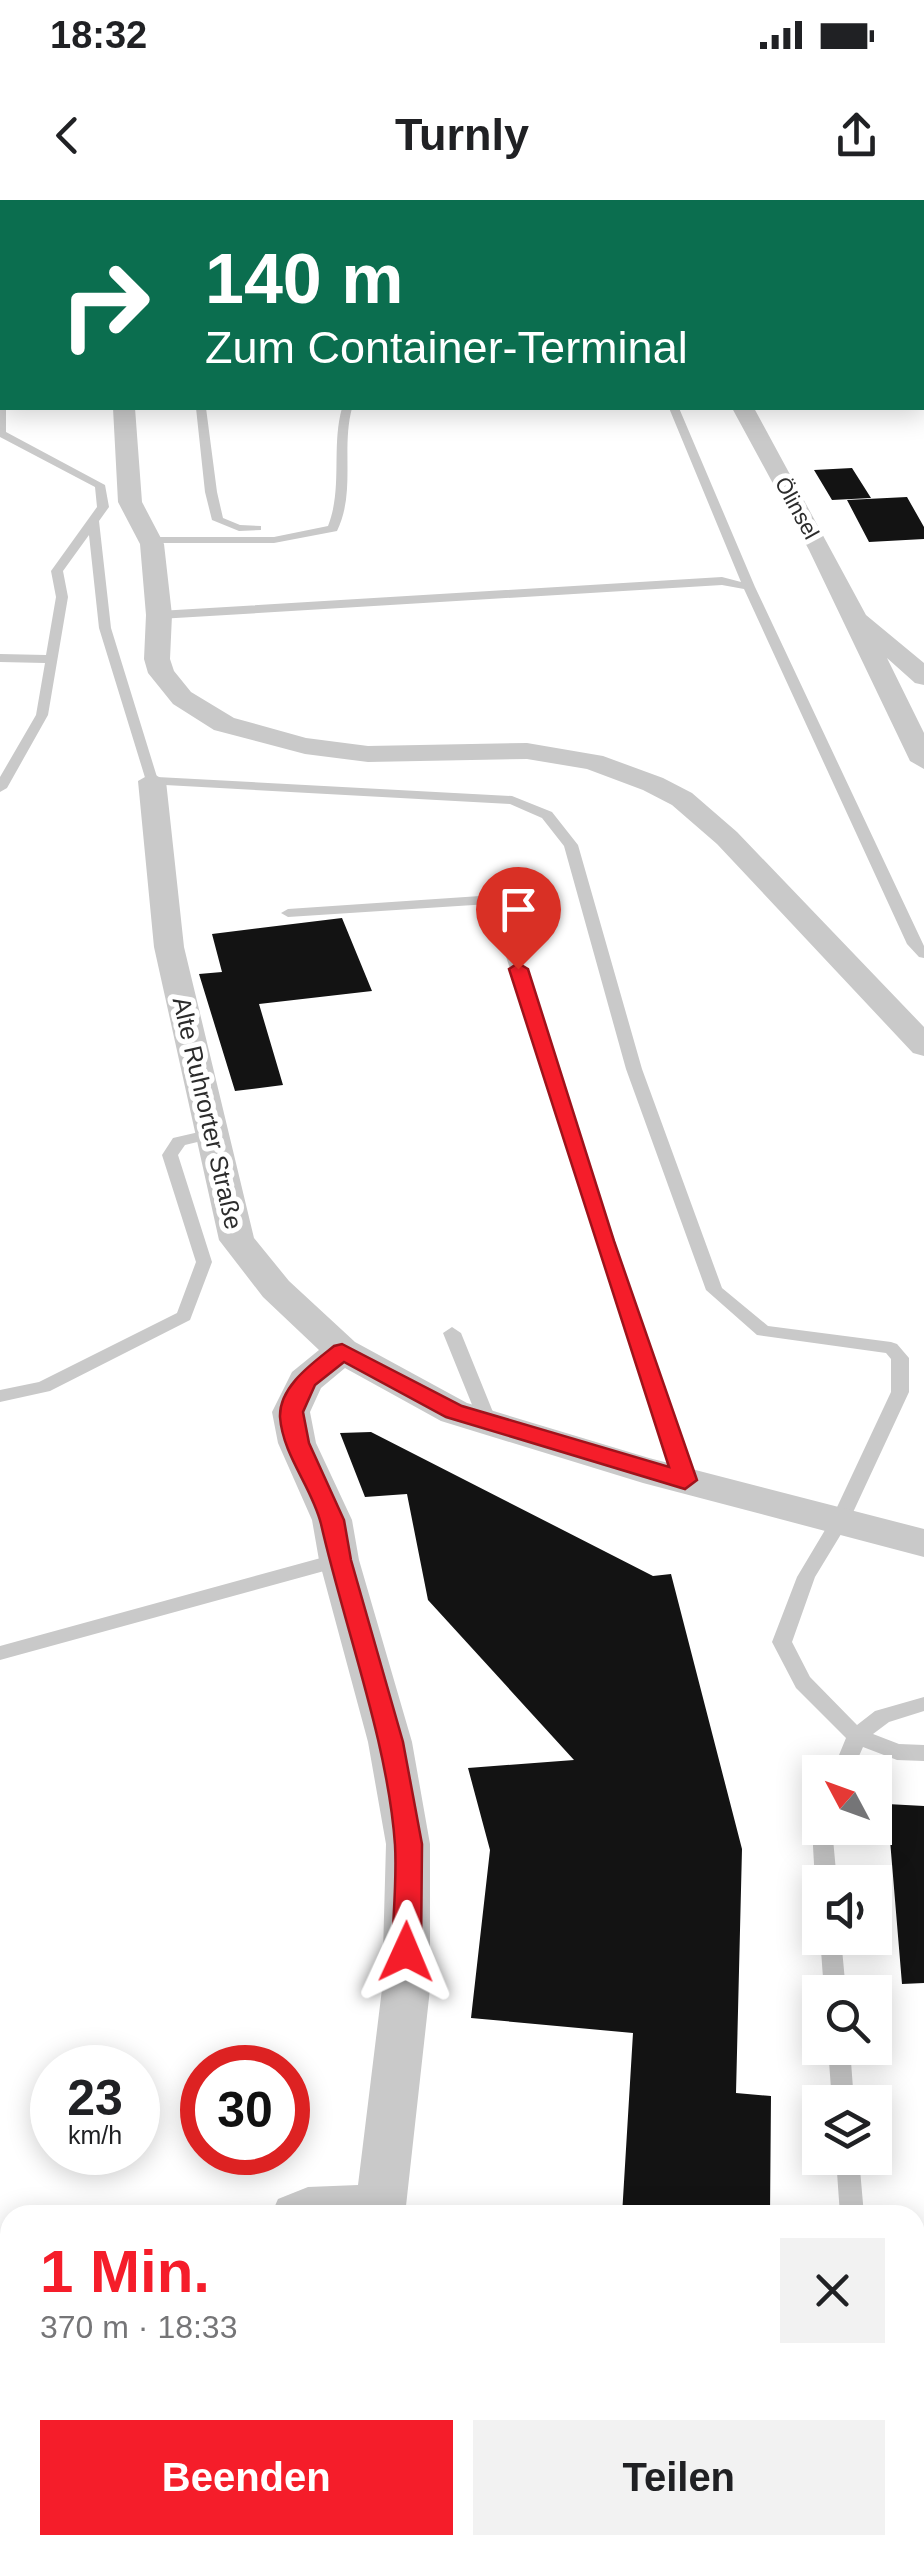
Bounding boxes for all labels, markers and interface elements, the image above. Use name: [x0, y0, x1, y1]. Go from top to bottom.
text: 18:32: [50, 14, 147, 56]
icon: back: [40, 108, 95, 163]
icon: share: [829, 108, 884, 163]
text: Turnly: [395, 109, 529, 160]
icon: right: [40, 240, 170, 370]
text: 140 m: [205, 240, 403, 318]
text: Zum Container-Terminal: [205, 322, 688, 373]
street label: Ölinsel: [770, 473, 824, 543]
pin: [476, 867, 561, 970]
icon: arrive: [491, 882, 546, 937]
street label: Alte Ruhrorter Straße: [168, 994, 248, 1232]
north arrow: [802, 1755, 892, 1845]
map controls: [802, 1755, 892, 2175]
button: sound: [802, 1865, 892, 1955]
position arrow: [354, 1900, 458, 2004]
button: search: [802, 1975, 892, 2065]
speed limit sign: 30: [180, 2045, 310, 2175]
text: 23: [67, 2070, 123, 2126]
button: layers: [802, 2085, 892, 2175]
text: km/h: [68, 2121, 122, 2149]
text: 1 Min.: [40, 2238, 210, 2305]
button: close: [780, 2238, 885, 2343]
text: 370 m · 18:33: [40, 2309, 237, 2345]
button: Beenden: [40, 2420, 453, 2535]
button: Teilen: [473, 2420, 885, 2535]

